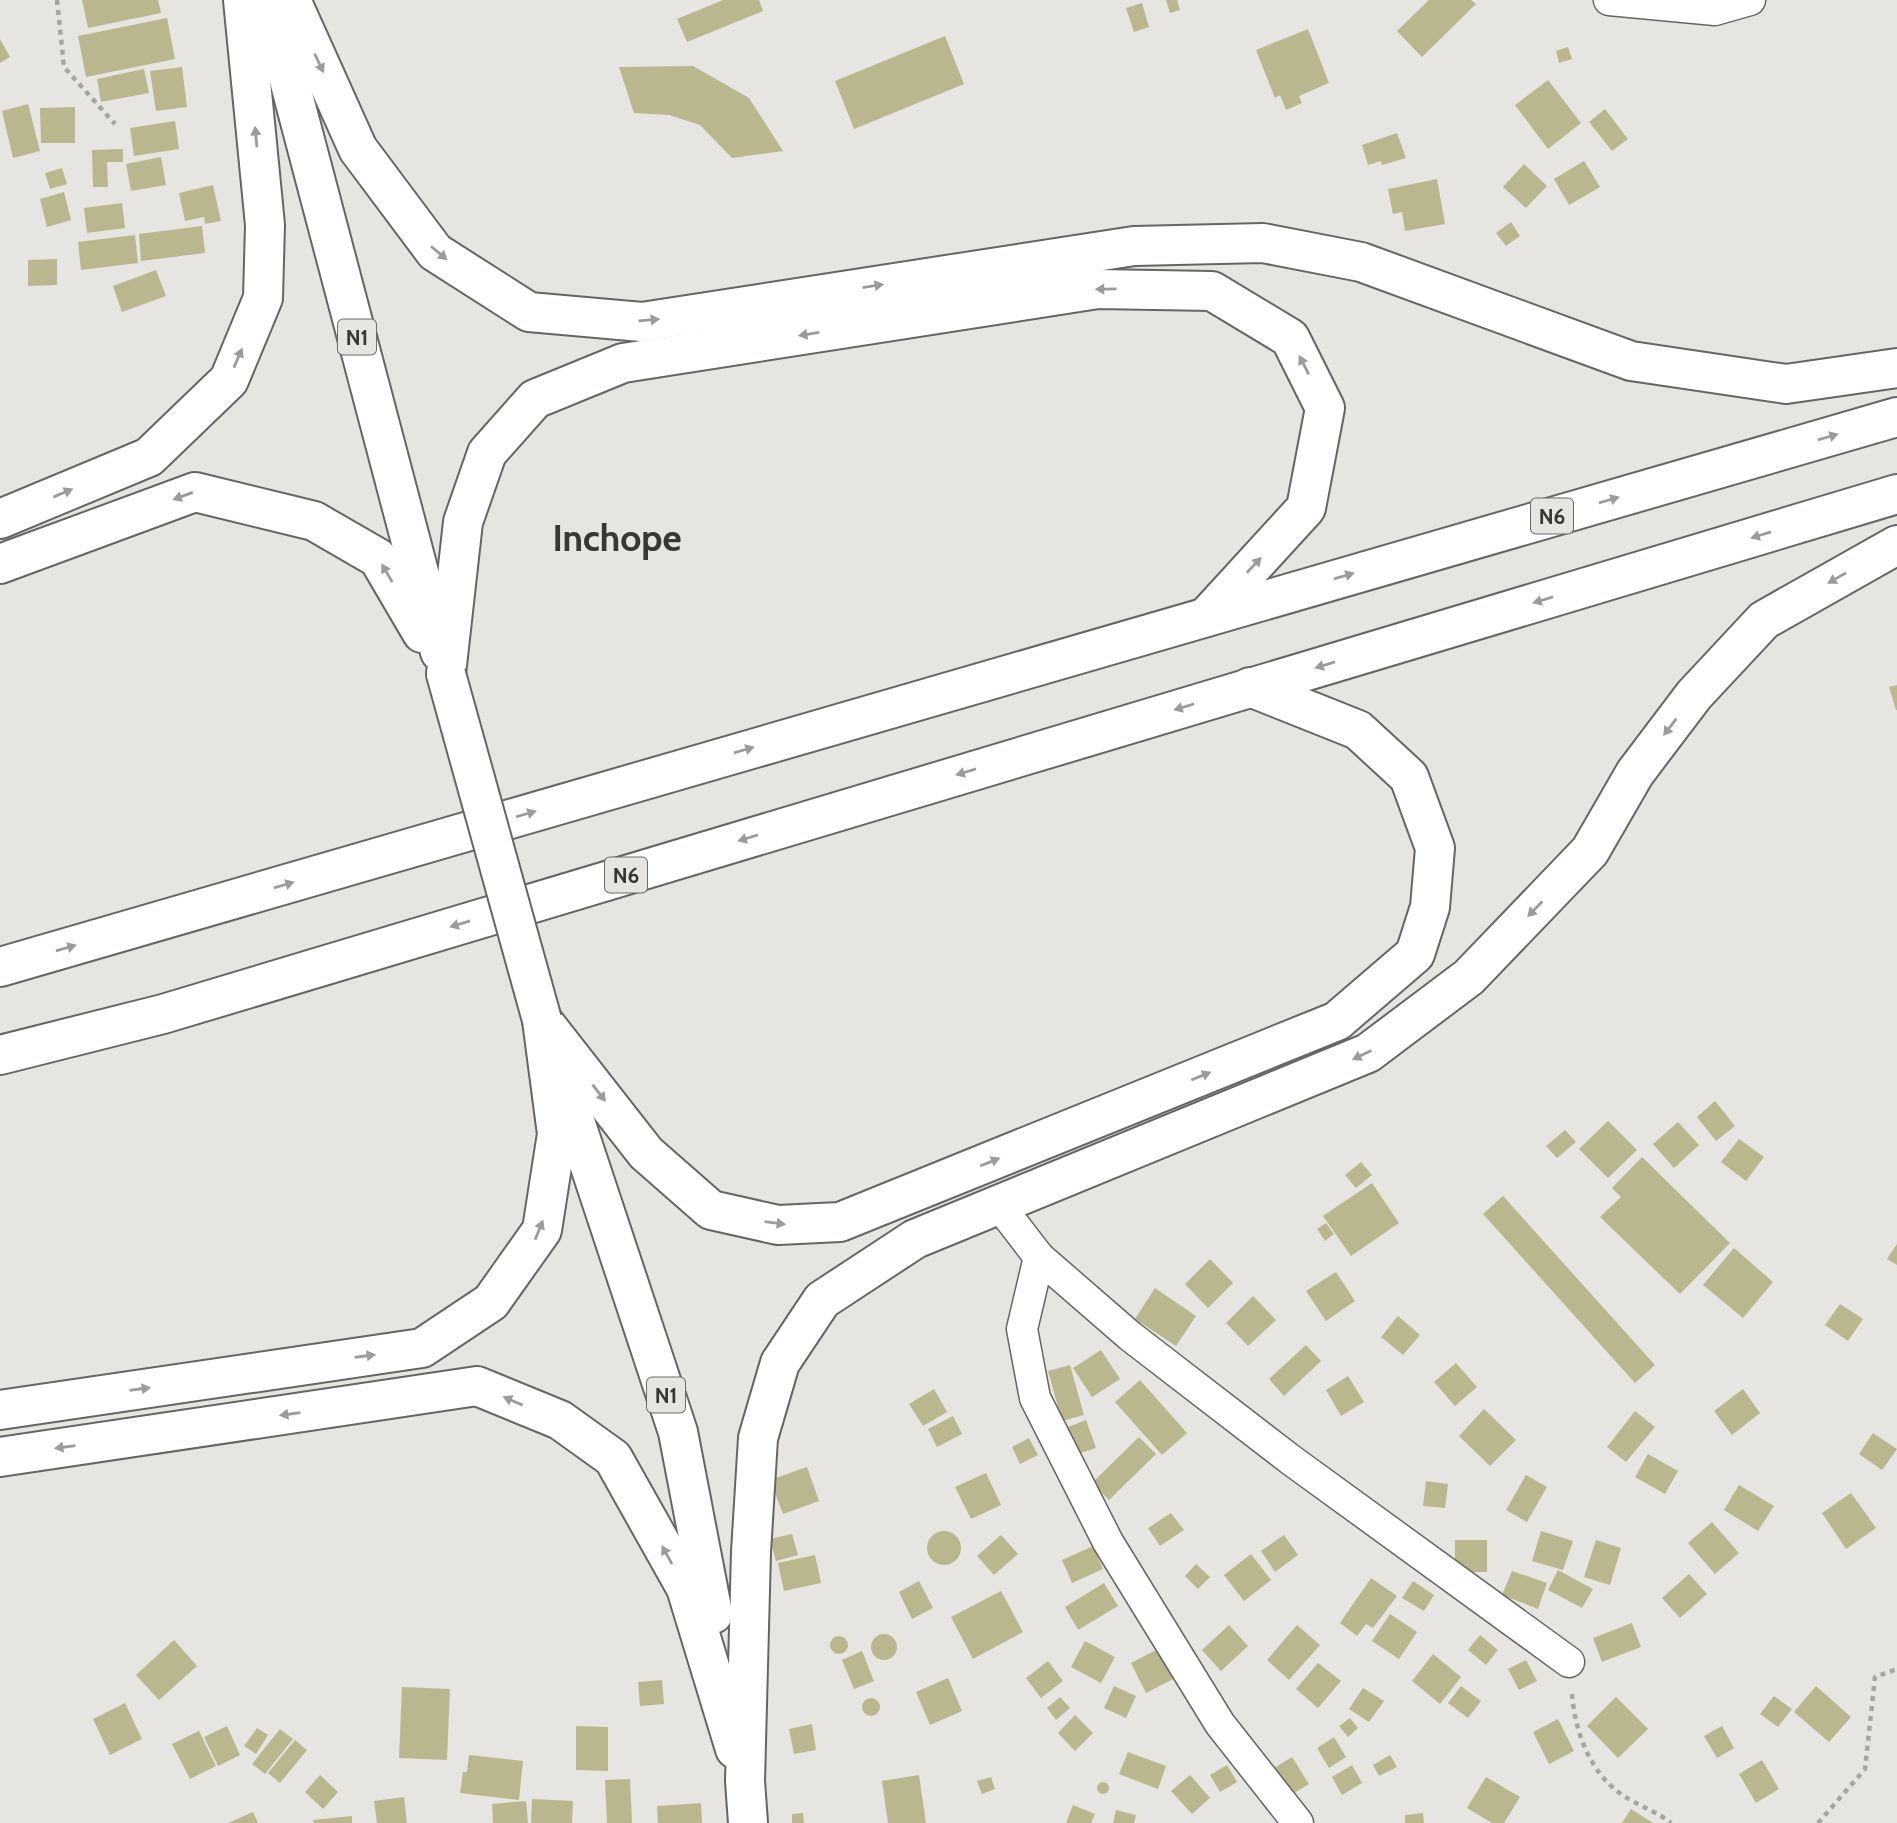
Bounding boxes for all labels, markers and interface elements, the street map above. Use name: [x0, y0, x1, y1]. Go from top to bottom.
one-way arrow: [313, 52, 324, 73]
one-way arrow: [250, 125, 261, 147]
one-way arrow: [431, 245, 448, 260]
one-way arrow: [862, 280, 884, 291]
one-way arrow: [1095, 284, 1117, 295]
one-way arrow: [638, 314, 660, 325]
road number: N1: [338, 320, 376, 354]
one-way arrow: [797, 329, 819, 340]
one-way arrow: [233, 348, 244, 369]
one-way arrow: [1298, 355, 1309, 375]
one-way arrow: [1818, 431, 1839, 441]
one-way arrow: [53, 487, 73, 499]
one-way arrow: [172, 491, 193, 502]
one-way arrow: [1599, 494, 1620, 504]
road number: N6: [1531, 498, 1573, 534]
district label: Inchope: [552, 515, 682, 560]
one-way arrow: [1750, 530, 1771, 540]
one-way arrow: [1245, 557, 1261, 574]
one-way arrow: [381, 563, 393, 583]
one-way arrow: [1333, 570, 1355, 581]
one-way arrow: [1828, 572, 1847, 584]
one-way arrow: [1532, 595, 1553, 605]
one-way arrow: [1314, 660, 1335, 670]
one-way arrow: [1174, 702, 1195, 712]
one-way arrow: [1663, 718, 1677, 736]
one-way arrow: [734, 745, 755, 755]
one-way arrow: [956, 768, 977, 778]
one-way arrow: [516, 809, 537, 819]
one-way arrow: [738, 833, 759, 843]
road number: N6: [605, 858, 647, 892]
one-way arrow: [274, 879, 295, 889]
one-way arrow: [1527, 900, 1543, 917]
one-way arrow: [449, 920, 470, 930]
one-way arrow: [55, 942, 77, 953]
one-way arrow: [1352, 1049, 1372, 1061]
one-way arrow: [1191, 1071, 1212, 1082]
one-way arrow: [592, 1084, 607, 1102]
one-way arrow: [980, 1156, 1001, 1167]
one-way arrow: [764, 1218, 786, 1229]
one-way arrow: [533, 1220, 545, 1240]
one-way arrow: [354, 1350, 376, 1361]
road number: N1: [647, 1378, 685, 1412]
one-way arrow: [129, 1383, 151, 1394]
one-way arrow: [502, 1395, 523, 1406]
one-way arrow: [279, 1409, 301, 1420]
one-way arrow: [54, 1442, 76, 1453]
one-way arrow: [661, 1545, 673, 1565]

